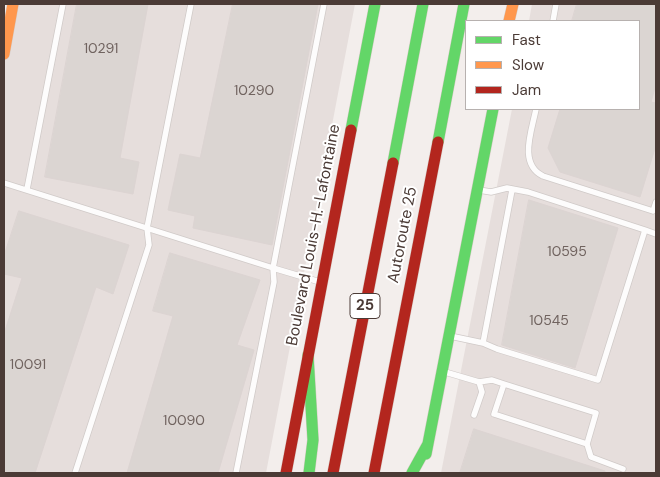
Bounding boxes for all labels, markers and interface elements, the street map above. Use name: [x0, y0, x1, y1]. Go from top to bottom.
legend: [465, 20, 640, 110]
text: Fast: [512, 30, 541, 50]
house number: 10291: [84, 41, 118, 57]
text: Slow: [512, 55, 544, 75]
text: Jam: [512, 80, 541, 100]
house number: 10290: [234, 83, 274, 99]
street label: Boulevard Louis-H.-Lafontaine: [283, 123, 345, 347]
street label: Autoroute 25: [384, 185, 422, 285]
house number: 10595: [547, 244, 587, 260]
road number: 25: [350, 294, 380, 318]
house number: 10545: [529, 313, 569, 329]
house number: 10091: [10, 357, 46, 373]
house number: 10090: [163, 413, 205, 429]

